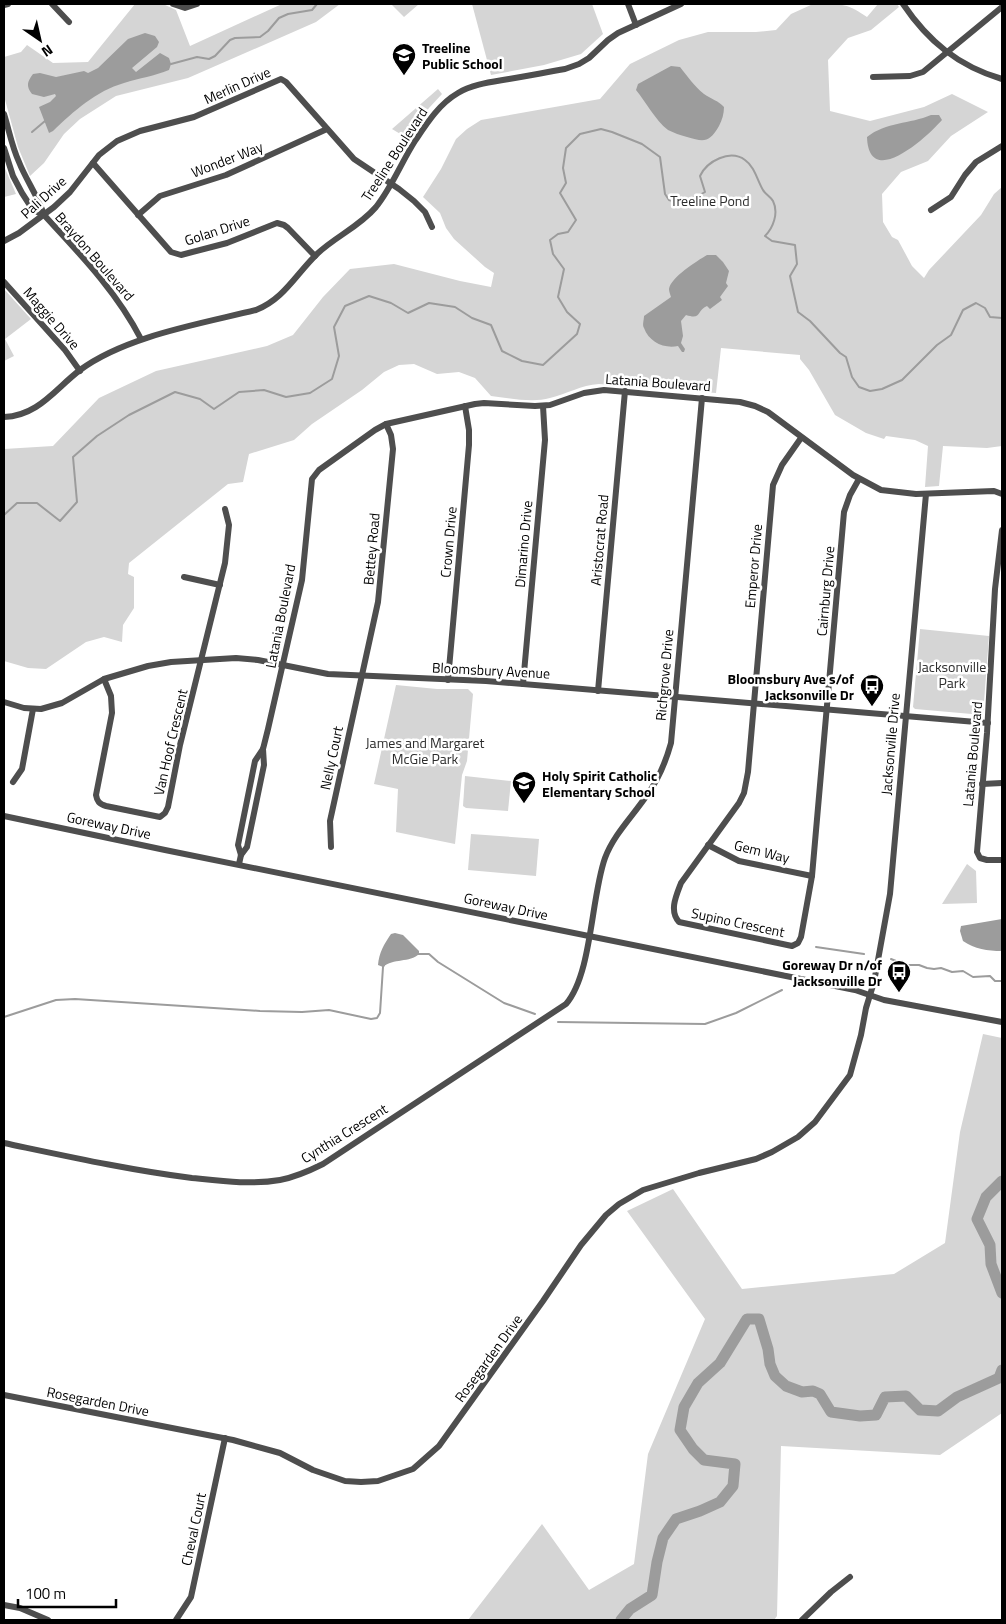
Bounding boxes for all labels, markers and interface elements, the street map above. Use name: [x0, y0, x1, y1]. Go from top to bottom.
north arrow: [15, 15, 65, 65]
place label: Treeline Public School: [422, 37, 503, 74]
text: N: [38, 40, 57, 63]
school or university icon: Treeline Public School: [391, 42, 417, 76]
street label: Merlin Drive: [200, 61, 274, 109]
street label: Treeline Boulevard: [356, 103, 432, 205]
street label: Wonder Way: [188, 136, 266, 182]
street label: Pali Drive: [15, 171, 71, 223]
park label: Treeline Pond: [670, 190, 750, 211]
street label: Braydon Boulevard: [50, 207, 140, 305]
street label: Golan Drive: [182, 210, 252, 250]
street label: Maggie Drive: [19, 282, 85, 354]
street label: Latania Boulevard: [605, 368, 711, 396]
street label: Aristocrat Road: [585, 494, 613, 586]
street label: Dimarino Drive: [509, 500, 537, 588]
street label: Crown Drive: [434, 505, 462, 579]
street label: Bettey Road: [357, 512, 385, 586]
street label: Emperor Drive: [739, 523, 767, 609]
street label: Cairnburg Drive: [811, 545, 839, 637]
street label: Latania Boulevard: [260, 562, 300, 670]
street label: Richgrove Drive: [650, 628, 678, 722]
street label: Bloomsbury Avenue: [431, 656, 551, 684]
park label: Jacksonville Park: [918, 656, 986, 693]
place label: Bloomsbury Ave s/of Jacksonville Dr: [727, 668, 854, 705]
bus stop icon: Bloomsbury Ave s/of Jacksonville Dr: [859, 673, 885, 707]
street label: Van Hoof Crescent: [148, 687, 192, 797]
street label: Jacksonville Drive: [875, 692, 905, 796]
street label: Latania Boulevard: [957, 700, 987, 808]
street label: Nelly Court: [314, 724, 348, 792]
park label: James and Margaret McGie Park: [366, 732, 484, 769]
place label: Holy Spirit Catholic Elementary School: [542, 765, 657, 802]
school or university icon: Holy Spirit Catholic Elementary School: [511, 770, 537, 804]
street label: Goreway Drive: [65, 806, 153, 844]
street label: Gem Way: [732, 834, 792, 868]
street label: Goreway Drive: [462, 887, 550, 925]
street label: Supino Crescent: [689, 902, 787, 942]
place label: Goreway Dr n/of Jacksonville Dr: [782, 954, 882, 991]
bus stop icon: Goreway Dr n/of Jacksonville Dr: [886, 959, 912, 993]
street label: Cynthia Crescent: [297, 1098, 391, 1168]
street label: Rosegarden Drive: [449, 1310, 527, 1406]
street label: Rosegarden Drive: [45, 1381, 151, 1421]
street label: Cheval Court: [175, 1490, 211, 1567]
scale bar: [18, 1576, 115, 1608]
text: 100 m: [25, 1582, 66, 1605]

